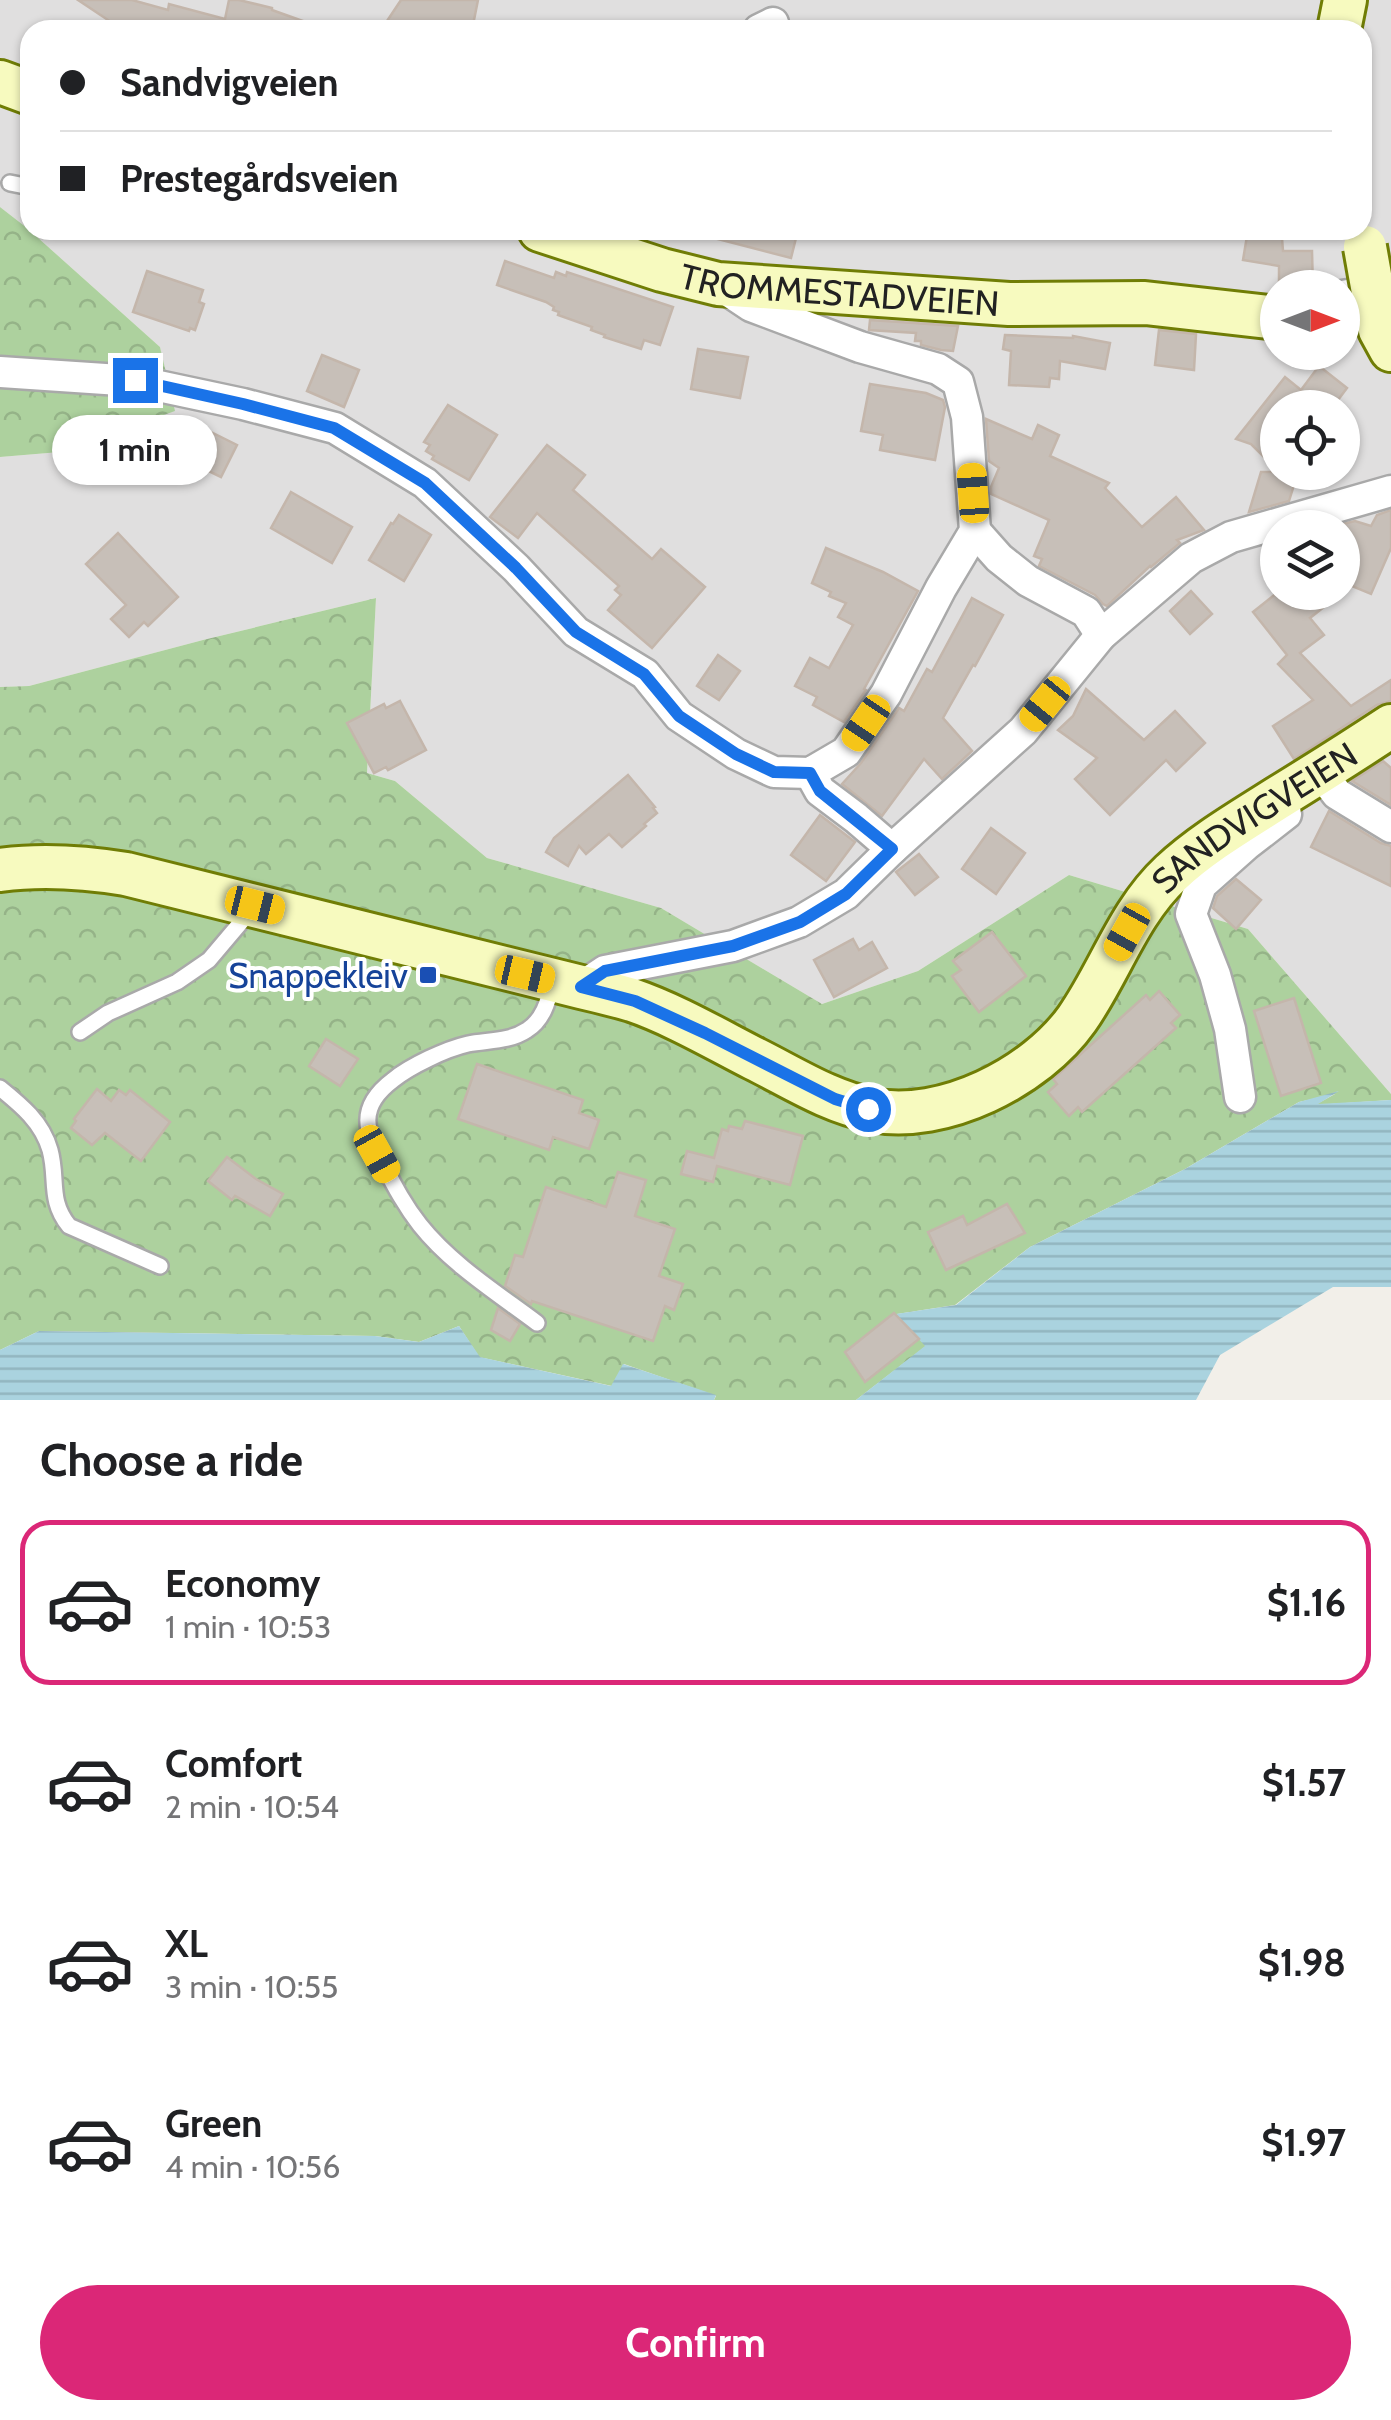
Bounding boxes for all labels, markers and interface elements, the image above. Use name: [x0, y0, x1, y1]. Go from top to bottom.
text: Sandvigveien: [120, 59, 338, 106]
text: Prestegårdsveien: [120, 155, 399, 202]
street label: TROMMESTADVEIEN: [676, 254, 1001, 325]
north arrow: [1260, 270, 1360, 370]
map controls: [1260, 270, 1360, 610]
route end: [113, 358, 158, 403]
button: locate: [1260, 390, 1360, 490]
callout: 1 min: [52, 415, 218, 485]
text: 1 min: [98, 430, 171, 469]
car: [956, 462, 990, 524]
button: layers: [1260, 510, 1360, 610]
car: [1014, 671, 1076, 737]
car: [837, 690, 895, 756]
street label: SANDVIGVEIEN: [1142, 732, 1365, 902]
car: [222, 883, 288, 927]
car: [1099, 898, 1155, 966]
car: [492, 953, 558, 995]
place label: Snappekleiv: [228, 954, 408, 997]
marker: Snappekleiv: [417, 964, 439, 986]
route start: [846, 1087, 891, 1132]
car: [349, 1120, 405, 1188]
text: Choose a ride: [40, 1433, 303, 1487]
icon: car: [45, 1558, 135, 1648]
text: Economy: [165, 1560, 320, 1607]
text: $1.16: [1267, 1579, 1346, 1626]
text: 1 min · 10:53: [165, 1607, 331, 1646]
icon: car: [45, 1738, 135, 1828]
text: Comfort: [165, 1740, 302, 1787]
text: $1.57: [1262, 1759, 1346, 1806]
text: 2 min · 10:54: [165, 1787, 339, 1826]
icon: car: [45, 1918, 135, 2008]
text: XL: [165, 1920, 208, 1967]
text: $1.98: [1258, 1939, 1346, 1986]
text: 3 min · 10:55: [165, 1967, 338, 2006]
icon: car: [45, 2098, 135, 2188]
text: Green: [165, 2100, 262, 2147]
text: $1.97: [1261, 2119, 1346, 2166]
text: 4 min · 10:56: [165, 2147, 340, 2186]
button: Confirm: [40, 2285, 1351, 2400]

